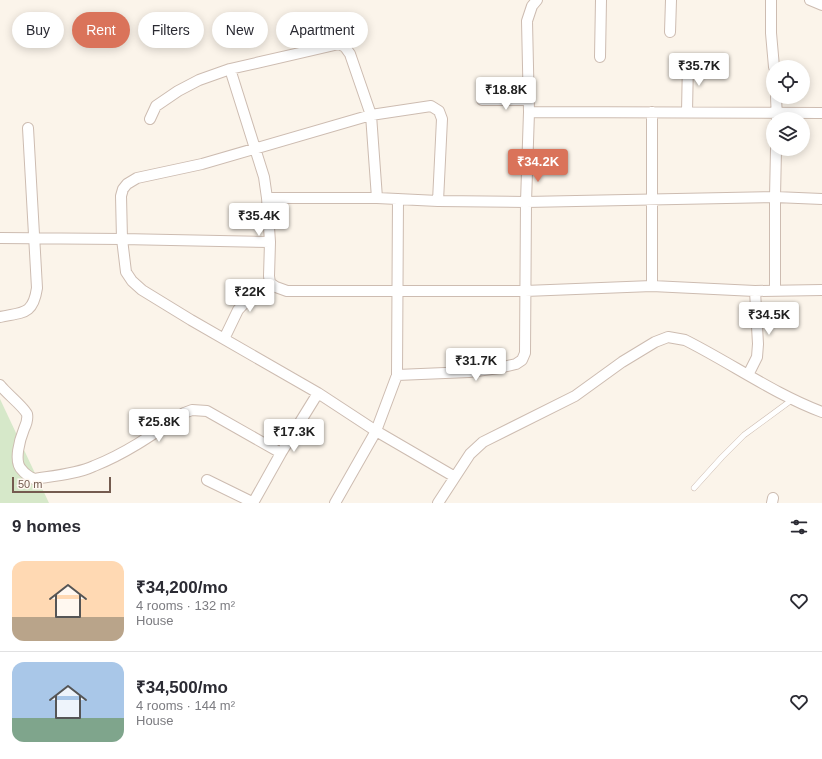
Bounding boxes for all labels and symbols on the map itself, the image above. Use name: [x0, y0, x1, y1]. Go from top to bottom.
pin: ₹35.7K: [666, 53, 732, 87]
pin: ₹18.8K: [473, 77, 539, 111]
pin: ₹34.2K: [505, 149, 571, 183]
pin: ₹35.4K: [226, 203, 292, 237]
pin: ₹22K: [226, 279, 274, 313]
pin: ₹34.5K: [736, 302, 802, 336]
pin: ₹31.7K: [443, 348, 509, 382]
pin: ₹25.8K: [126, 409, 192, 443]
pin: ₹17.3K: [261, 419, 327, 453]
scale bar: [12, 475, 111, 494]

